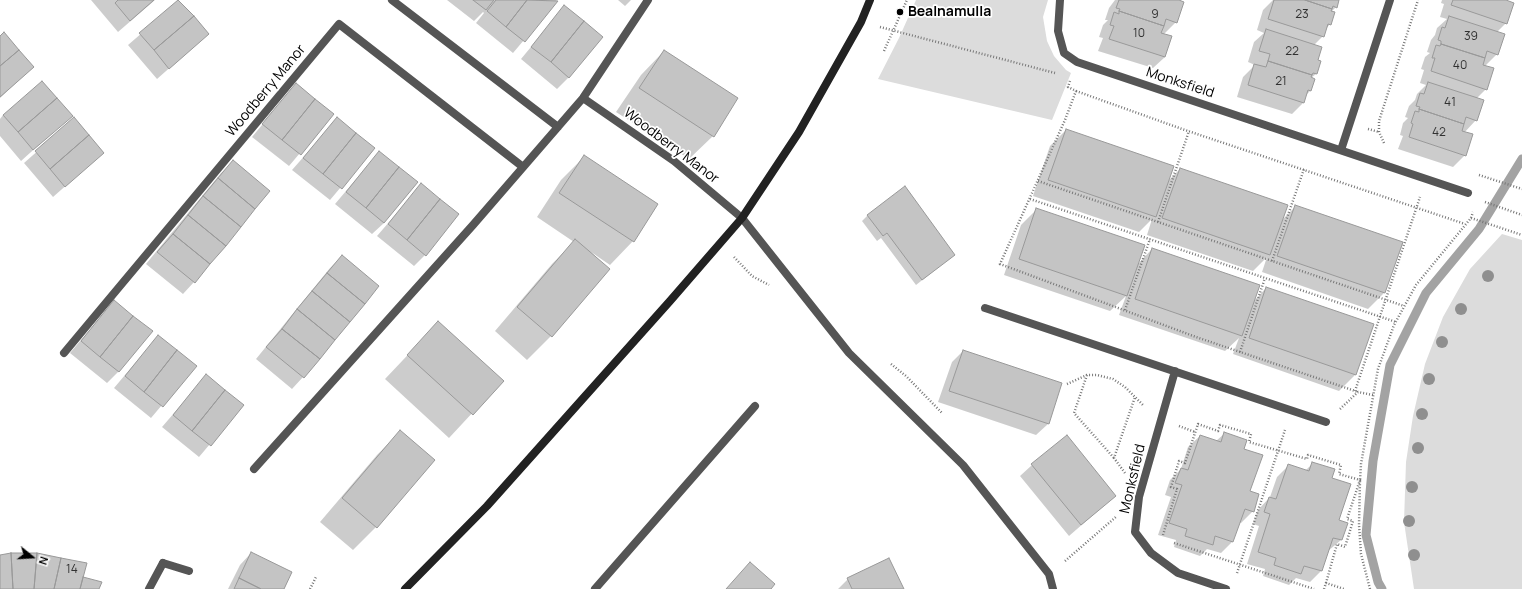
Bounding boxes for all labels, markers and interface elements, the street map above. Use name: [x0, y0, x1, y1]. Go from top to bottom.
place label: Bealnamulla: [908, 4, 991, 20]
marker: Bealnamulla: [895, 7, 905, 17]
house number: 9: [1151, 8, 1159, 22]
house number: 23: [1295, 8, 1309, 22]
house number: 10: [1133, 27, 1145, 41]
house number: 39: [1464, 30, 1478, 44]
street label: Woodberry Manor: [223, 42, 309, 140]
house number: 22: [1285, 45, 1299, 59]
house number: 40: [1453, 59, 1467, 73]
street label: Monksfield: [1144, 64, 1216, 102]
house number: 21: [1275, 75, 1287, 89]
house number: 41: [1444, 96, 1456, 110]
street label: Woodberry Manor: [620, 105, 722, 187]
house number: 42: [1432, 126, 1446, 140]
street label: Monksfield: [1117, 443, 1149, 515]
north arrow: [12, 537, 52, 577]
text: N: [36, 555, 52, 567]
house number: 14: [66, 563, 78, 577]

